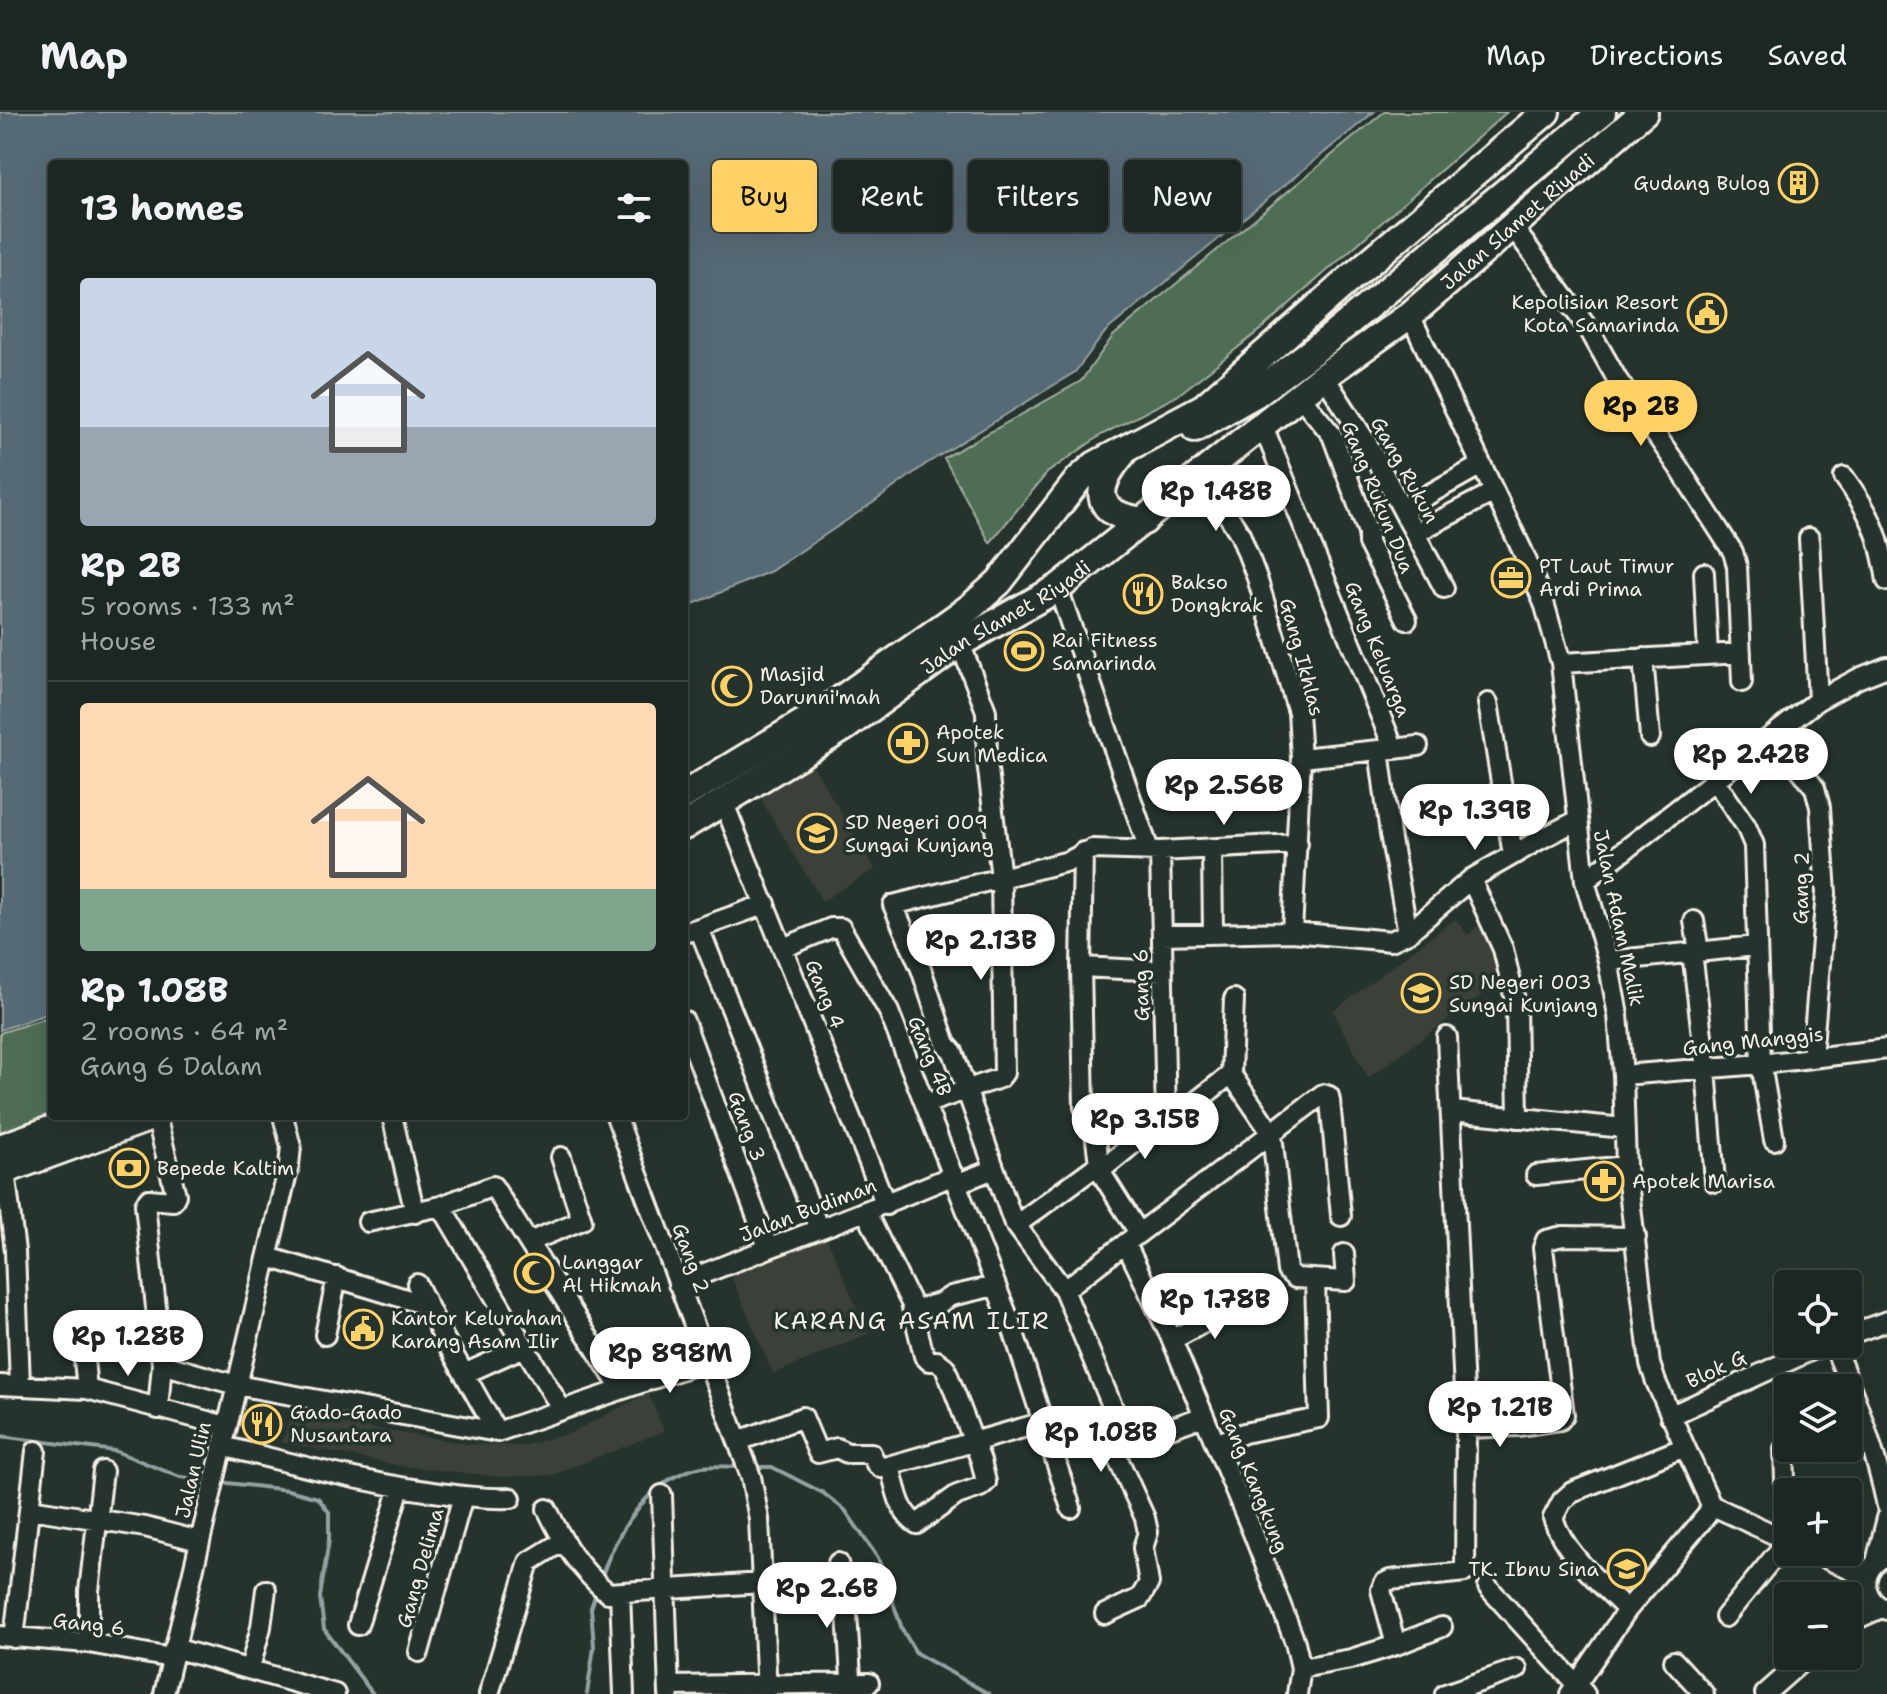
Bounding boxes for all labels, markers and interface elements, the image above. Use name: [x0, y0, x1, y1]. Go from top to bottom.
text: Map: [40, 30, 128, 81]
text: Map: [1486, 36, 1546, 74]
text: Directions: [1590, 36, 1724, 74]
text: Saved: [1768, 36, 1847, 74]
street label: Jalan Slamet Riyadi: [1435, 147, 1600, 296]
chip: Buy: [712, 160, 817, 232]
chip: Rent: [833, 160, 952, 232]
chip: Filters: [968, 160, 1108, 232]
chip: New: [1124, 160, 1241, 232]
building icon: Gudang Bulog: [1777, 162, 1819, 204]
place label: Gudang Bulog: [1634, 170, 1770, 196]
text: 13 homes: [80, 185, 244, 231]
icon: filters: [612, 186, 656, 230]
place label: Kepolisian Resort Kota Samarinda: [1511, 289, 1680, 338]
public building icon: Kepolisian Resort Kota Samarinda: [1686, 292, 1728, 334]
icon: home: [296, 330, 440, 474]
pin: Rp 2B: [1585, 380, 1697, 448]
text: Rp 2B: [1602, 388, 1680, 423]
street label: Gang Rukun: [1365, 412, 1445, 528]
street label: Gang Rukun Dua: [1336, 417, 1421, 577]
pin: Rp 1.48B: [1133, 465, 1299, 533]
text: Rp 1.48B: [1160, 473, 1272, 508]
text: Rp 2B: [80, 542, 181, 588]
place label: PT Laut Timur Ardi Prima: [1539, 553, 1674, 602]
street label: Jalan Slamet Riyadi: [916, 554, 1096, 680]
office icon: PT Laut Timur Ardi Prima: [1490, 557, 1532, 599]
place label: Bakso Dongkrak: [1171, 569, 1264, 618]
restaurant icon: Bakso Dongkrak: [1122, 573, 1164, 615]
street label: Gang Keluarga: [1339, 577, 1417, 721]
text: 5 rooms · 133 m²: [80, 588, 295, 623]
street label: Gang Ikhlas: [1274, 595, 1330, 719]
text: House: [80, 623, 156, 658]
place label: Rai Fitness Samarinda: [1052, 627, 1158, 676]
sports icon: Rai Fitness Samarinda: [1003, 630, 1045, 672]
place label: Masjid Darunni'mah: [760, 661, 881, 710]
mosque icon: Masjid Darunni'mah: [711, 665, 753, 707]
place label: Apotek Sun Medica: [936, 719, 1048, 768]
pharmacy icon: Apotek Sun Medica: [887, 722, 929, 764]
pin: Rp 2.42B: [1668, 728, 1834, 796]
text: Rp 2.42B: [1692, 736, 1810, 771]
icon: home: [296, 755, 440, 899]
pin: Rp 2.56B: [1141, 759, 1307, 827]
text: Rp 2.56B: [1164, 767, 1284, 802]
pin: Rp 1.39B: [1392, 784, 1558, 852]
text: Rp 1.39B: [1418, 792, 1532, 827]
place label: SD Negeri 009 Sungai Kunjang: [845, 809, 994, 858]
school or university icon: SD Negeri 009 Sungai Kunjang: [796, 812, 838, 854]
street label: Jalan Adam Malik: [1588, 827, 1650, 1009]
street label: Gang 2: [1787, 851, 1815, 925]
pin: Rp 2.13B: [898, 914, 1064, 982]
text: Rp 2.13B: [925, 922, 1037, 957]
street label: Gang 6: [1127, 948, 1155, 1022]
street label: Gang 4: [799, 955, 851, 1033]
text: Rp 1.08B: [80, 967, 229, 1013]
place label: SD Negeri 003 Sungai Kunjang: [1449, 969, 1598, 1018]
school or university icon: SD Negeri 003 Sungai Kunjang: [1400, 972, 1442, 1014]
street label: Gang 4B: [902, 1012, 958, 1100]
text: 2 rooms · 64 m²: [80, 1013, 288, 1048]
street label: Gang Manggis: [1681, 1021, 1825, 1061]
text: Gang 6 Dalam: [80, 1048, 262, 1083]
street label: Gang 3: [722, 1087, 772, 1165]
pin: Rp 3.15B: [1062, 1093, 1228, 1161]
text: Rp 3.15B: [1090, 1101, 1200, 1136]
bank icon: Bepede Kaltim: [108, 1147, 150, 1189]
place label: Bepede Kaltim: [157, 1155, 294, 1181]
pharmacy icon: Apotek Marisa: [1583, 1160, 1625, 1202]
place label: Apotek Marisa: [1632, 1168, 1775, 1194]
street label: Jalan Budiman: [736, 1172, 880, 1248]
street label: Gang 2: [666, 1219, 716, 1297]
place label: Langgar Al Hikmah: [562, 1249, 662, 1298]
mosque icon: Langgar Al Hikmah: [513, 1252, 555, 1294]
map controls: [1774, 1270, 1862, 1670]
button: locate: [1774, 1270, 1862, 1358]
pin: Rp 1.78B: [1132, 1273, 1298, 1341]
text: Rp 1.78B: [1159, 1281, 1271, 1316]
place label: Kantor Kelurahan Karang Asam Ilir: [391, 1305, 562, 1354]
district label: KARANG ASAM ILIR: [774, 1305, 1050, 1337]
public building icon: Kantor Kelurahan Karang Asam Ilir: [342, 1308, 384, 1350]
pin: Rp 1.28B: [45, 1310, 211, 1378]
text: Rp 1.28B: [71, 1318, 185, 1353]
pin: Rp 898M: [596, 1327, 744, 1395]
text: Rp 898M: [608, 1335, 732, 1370]
street label: Blok G: [1682, 1344, 1750, 1394]
button: layers: [1774, 1374, 1862, 1462]
pin: Rp 1.21B: [1417, 1381, 1583, 1449]
text: Rp 1.21B: [1447, 1389, 1553, 1424]
place label: Gado-Gado Nusantara: [290, 1399, 402, 1448]
restaurant icon: Gado-Gado Nusantara: [241, 1403, 283, 1445]
street label: Gang Kangkung: [1213, 1403, 1295, 1557]
pin: Rp 1.08B: [1018, 1406, 1184, 1474]
text: Rp 1.08B: [1044, 1414, 1158, 1449]
street label: Jalan Ulin: [169, 1419, 217, 1521]
button: +: [1774, 1478, 1862, 1566]
street label: Gang Delima: [390, 1504, 450, 1631]
school or university icon: TK. Ibnu Sina: [1606, 1548, 1648, 1590]
place label: TK. Ibnu Sina: [1468, 1556, 1600, 1582]
pin: Rp 2.6B: [753, 1562, 901, 1630]
text: Rp 2.6B: [775, 1570, 879, 1605]
button: −: [1774, 1582, 1862, 1670]
street label: Gang 6: [51, 1607, 127, 1641]

